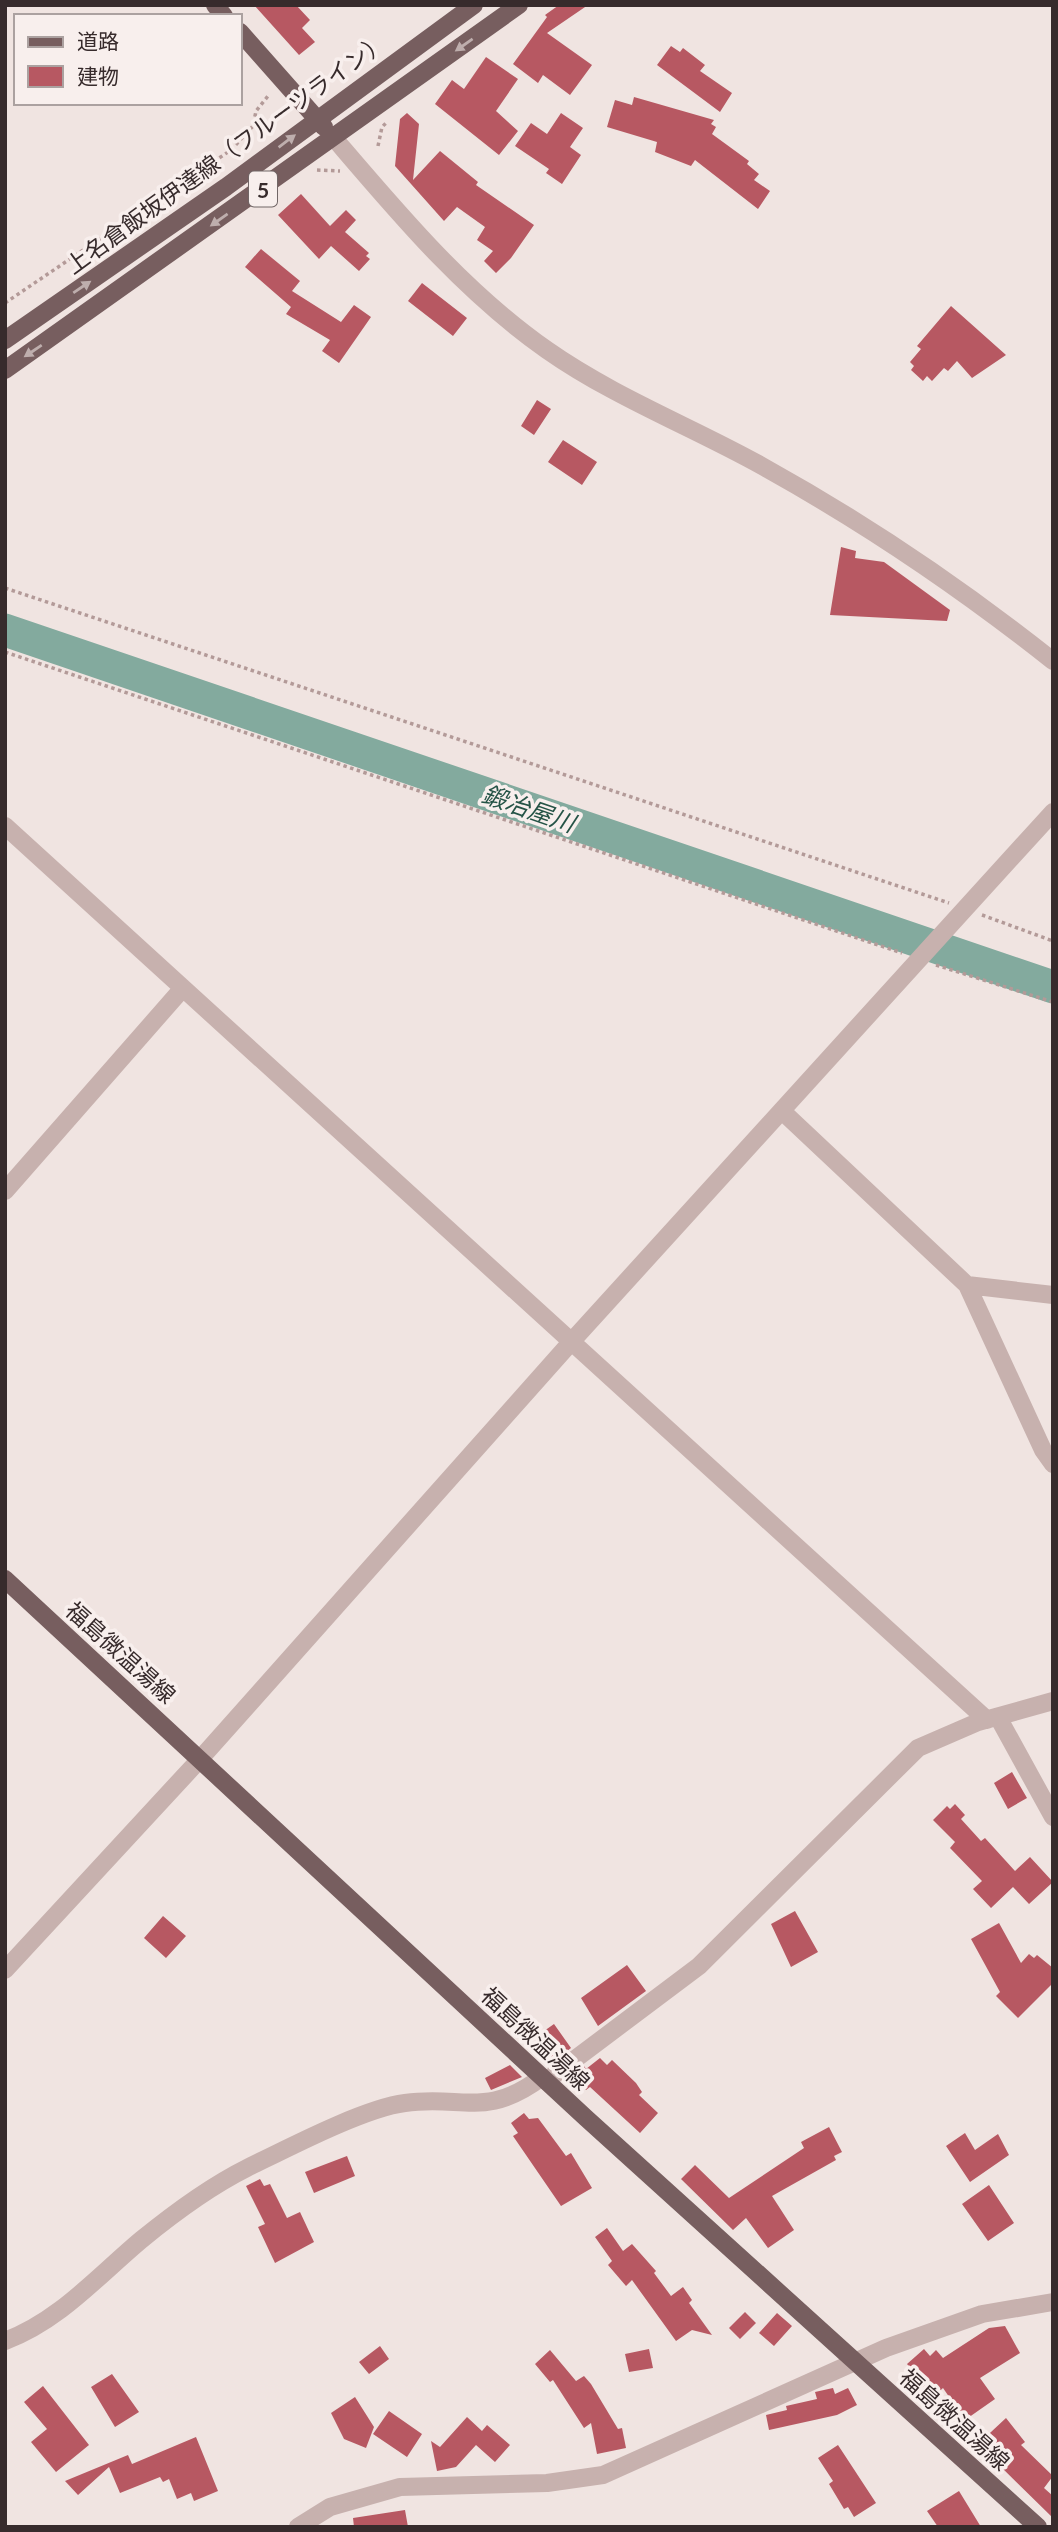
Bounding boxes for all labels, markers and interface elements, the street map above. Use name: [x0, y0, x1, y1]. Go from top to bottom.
legend: [14, 14, 242, 105]
street label: 上名倉飯坂伊達線（フルーツライン）: [60, 27, 392, 279]
text: 道路: [77, 28, 119, 53]
one-way arrow: [455, 38, 473, 52]
text: 建物: [77, 63, 119, 88]
one-way arrow: [278, 135, 296, 149]
road number: 5: [249, 172, 277, 206]
one-way arrow: [210, 213, 228, 227]
one-way arrow: [72, 281, 92, 294]
one-way arrow: [24, 344, 42, 358]
water label: 鍛冶屋川: [479, 779, 582, 838]
street label: 福島微温湯線: [60, 1595, 182, 1709]
street label: 福島微温湯線: [476, 1981, 596, 2095]
street label: 福島微温湯線: [894, 2362, 1016, 2476]

